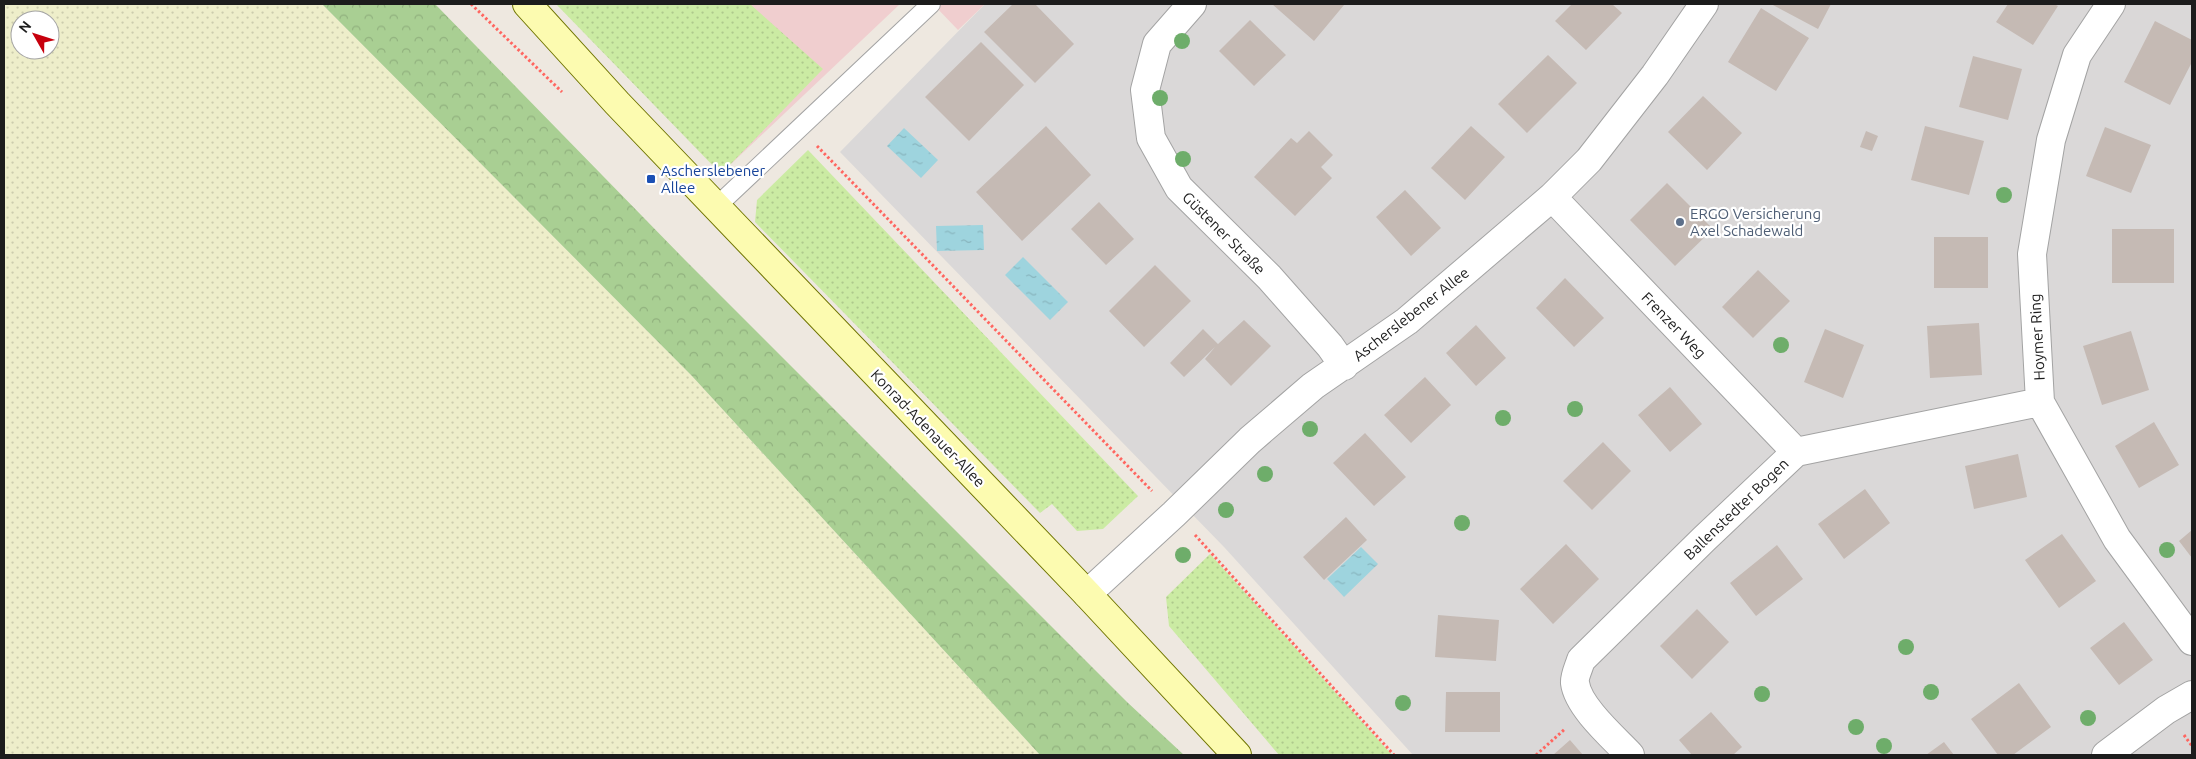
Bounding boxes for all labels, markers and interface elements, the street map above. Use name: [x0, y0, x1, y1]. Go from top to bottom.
north arrow: [10, 10, 60, 60]
text: N: [15, 18, 34, 36]
place label: Ascherslebener Allee: [661, 162, 766, 196]
marker: Ascherslebener Allee: [645, 173, 657, 185]
street label: Güstener Straße: [1179, 188, 1269, 278]
place label: ERGO Versicherung Axel Schadewald: [1690, 205, 1821, 239]
marker: ERGO Versicherung Axel Schadewald: [1674, 216, 1686, 228]
street label: Ascherslebener Allee: [1350, 264, 1472, 364]
street label: Frenzer Weg: [1638, 289, 1710, 361]
street label: Hoymer Ring: [2026, 293, 2048, 381]
street label: Konrad-Adenauer-Allee: [867, 366, 989, 490]
street label: Ballenstedter Bogen: [1680, 455, 1792, 563]

